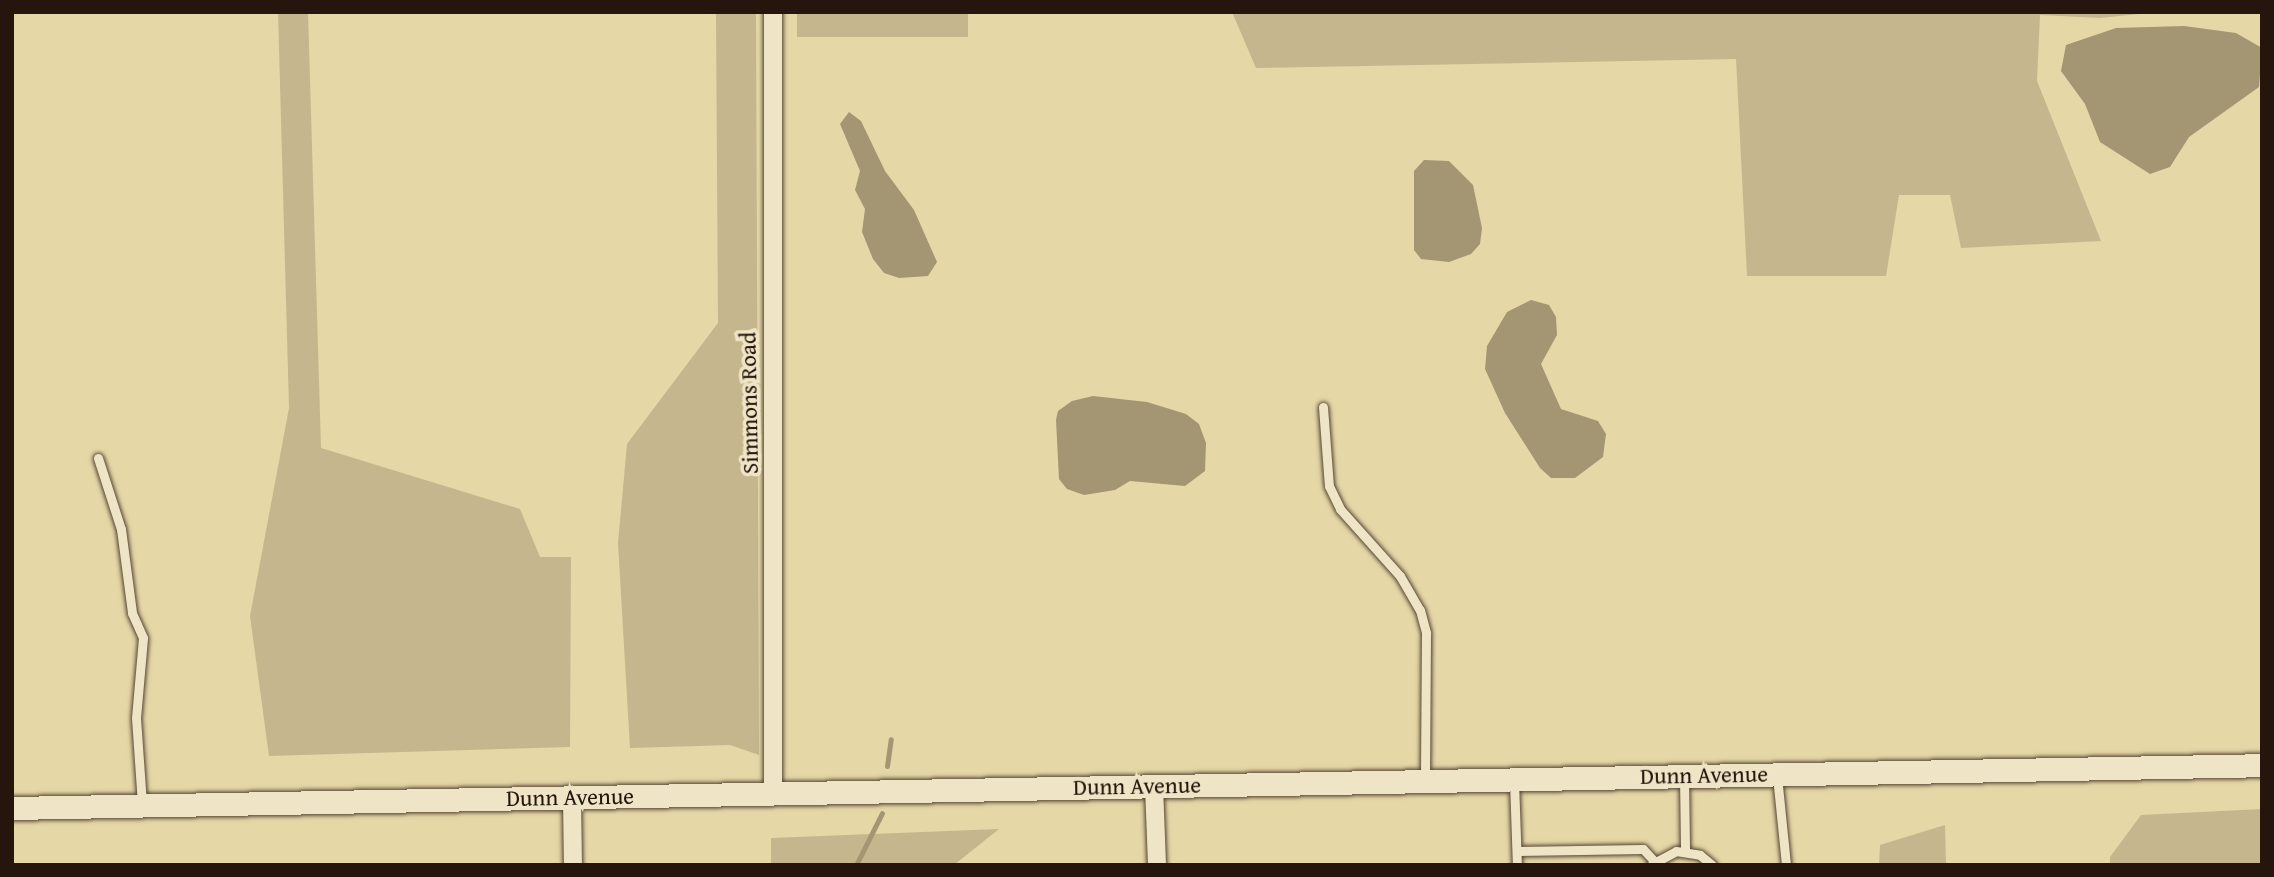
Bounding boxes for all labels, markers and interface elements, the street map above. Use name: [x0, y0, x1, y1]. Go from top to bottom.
street label: Simmons Road: [734, 332, 764, 474]
street label: Dunn Avenue: [1640, 760, 1768, 790]
street label: Dunn Avenue: [1073, 771, 1201, 801]
street label: Dunn Avenue: [506, 782, 634, 812]

